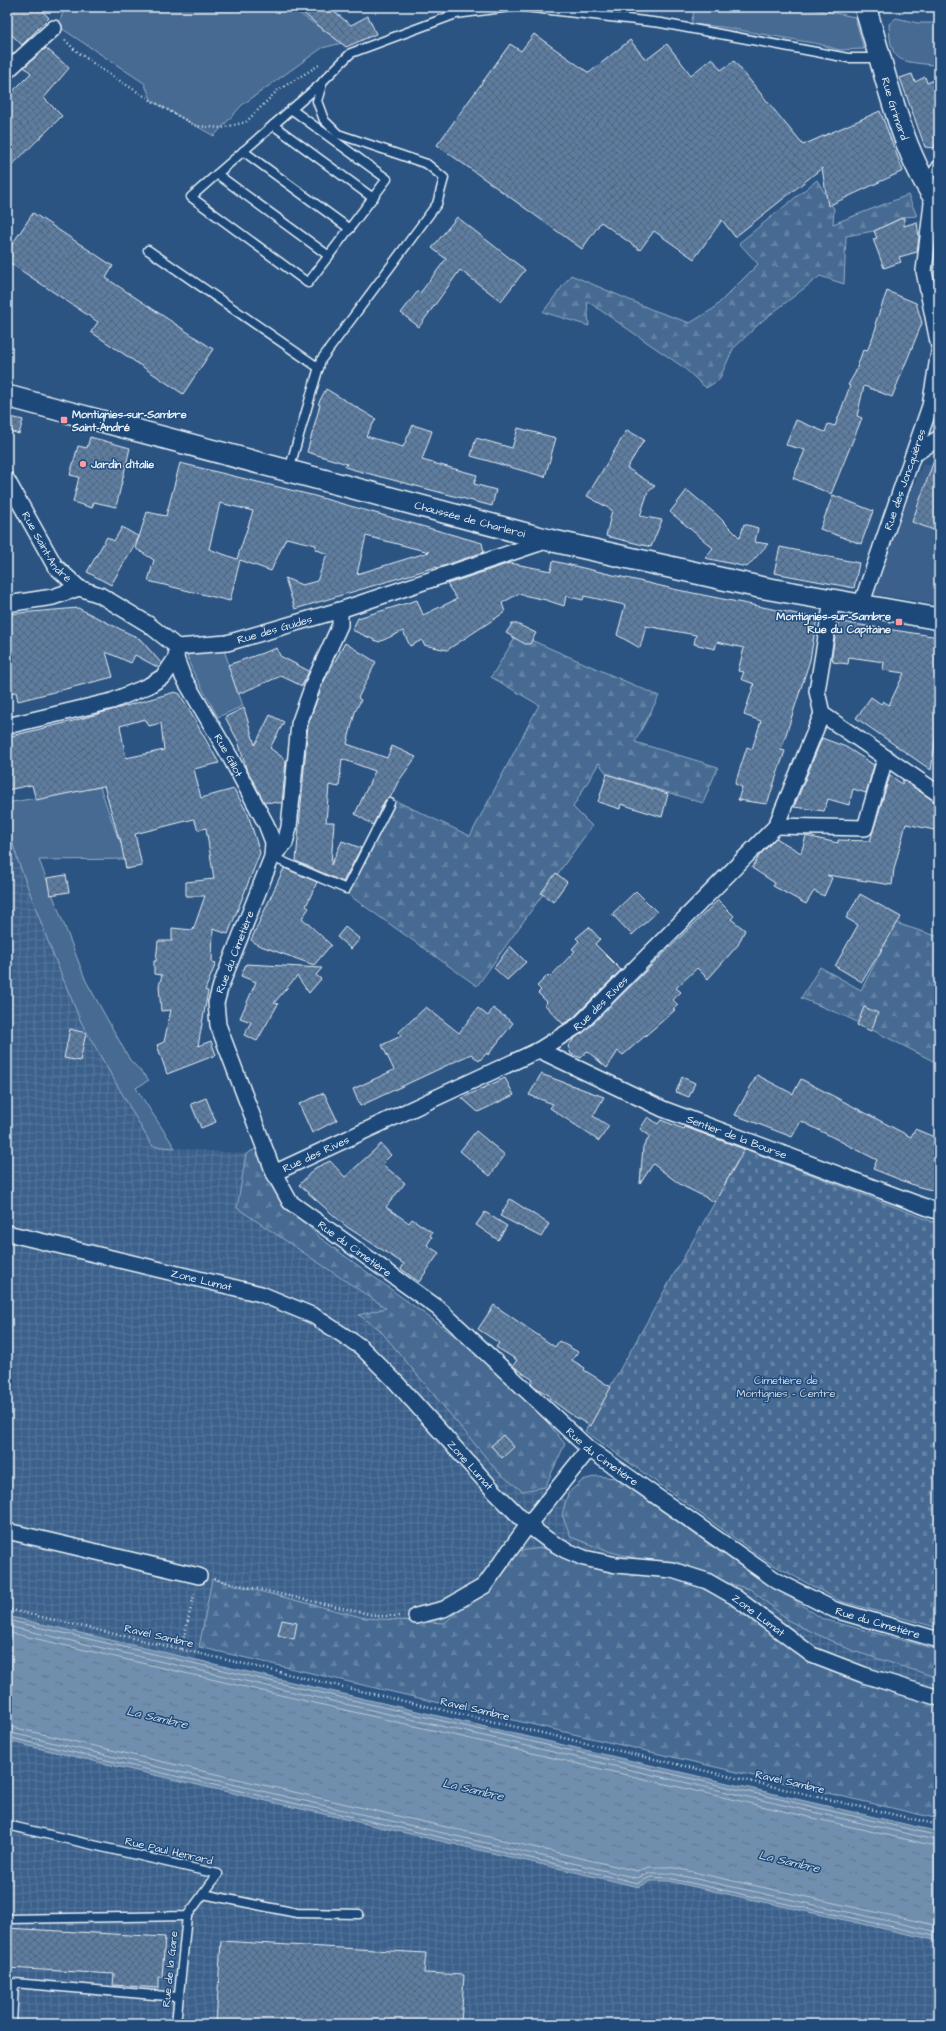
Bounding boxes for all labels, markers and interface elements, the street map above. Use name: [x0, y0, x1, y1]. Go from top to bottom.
street label: Rue Grimard: [878, 75, 912, 142]
place label: Montignies-sur-Sambre Saint-André: [71, 407, 187, 435]
marker: Montignies-sur-Sambre Saint-André: [59, 415, 69, 425]
street label: Rue des Joncquières: [880, 426, 929, 532]
place label: Jardin d'Italie: [90, 457, 154, 472]
marker: Jardin d'Italie: [78, 459, 88, 469]
street label: Chaussée de Charleroi: [413, 497, 527, 541]
street label: Rue Saint-André: [19, 509, 75, 585]
place label: Montignies-sur-Sambre Rue du Capitaine: [776, 609, 891, 638]
street label: Rue des Guides: [235, 611, 314, 647]
marker: Montignies-sur-Sambre Rue du Capitaine: [894, 617, 904, 627]
street label: Rue Gillot: [211, 731, 247, 780]
street label: Rue du Cimetière: [212, 908, 258, 996]
street label: Rue des Rives: [570, 972, 632, 1034]
street label: Sentier de la Bourse: [684, 1111, 789, 1162]
street label: Rue des Rives: [280, 1131, 352, 1176]
street label: Rue du Cimetière: [315, 1217, 395, 1280]
street label: Zone Lumat: [169, 1265, 234, 1294]
park label: Cimetière de Montignies - Centre: [736, 1373, 836, 1402]
street label: Rue du Cimetière: [563, 1424, 642, 1489]
street label: Zone Lumat: [444, 1437, 497, 1494]
street label: Zone Lumat: [729, 1590, 789, 1640]
street label: Rue du Cimetière: [834, 1603, 922, 1642]
street label: Ravel Sambre: [123, 1621, 195, 1651]
street label: Ravel Sambre: [439, 1694, 511, 1724]
water label: La Sambre: [125, 1703, 190, 1733]
street label: Ravel Sambre: [754, 1767, 826, 1797]
water label: La Sambre: [441, 1775, 506, 1805]
street label: Rue Paul Henrard: [124, 1834, 215, 1868]
water label: La Sambre: [757, 1847, 822, 1877]
street label: Rue de la Gare: [159, 1930, 181, 2008]

